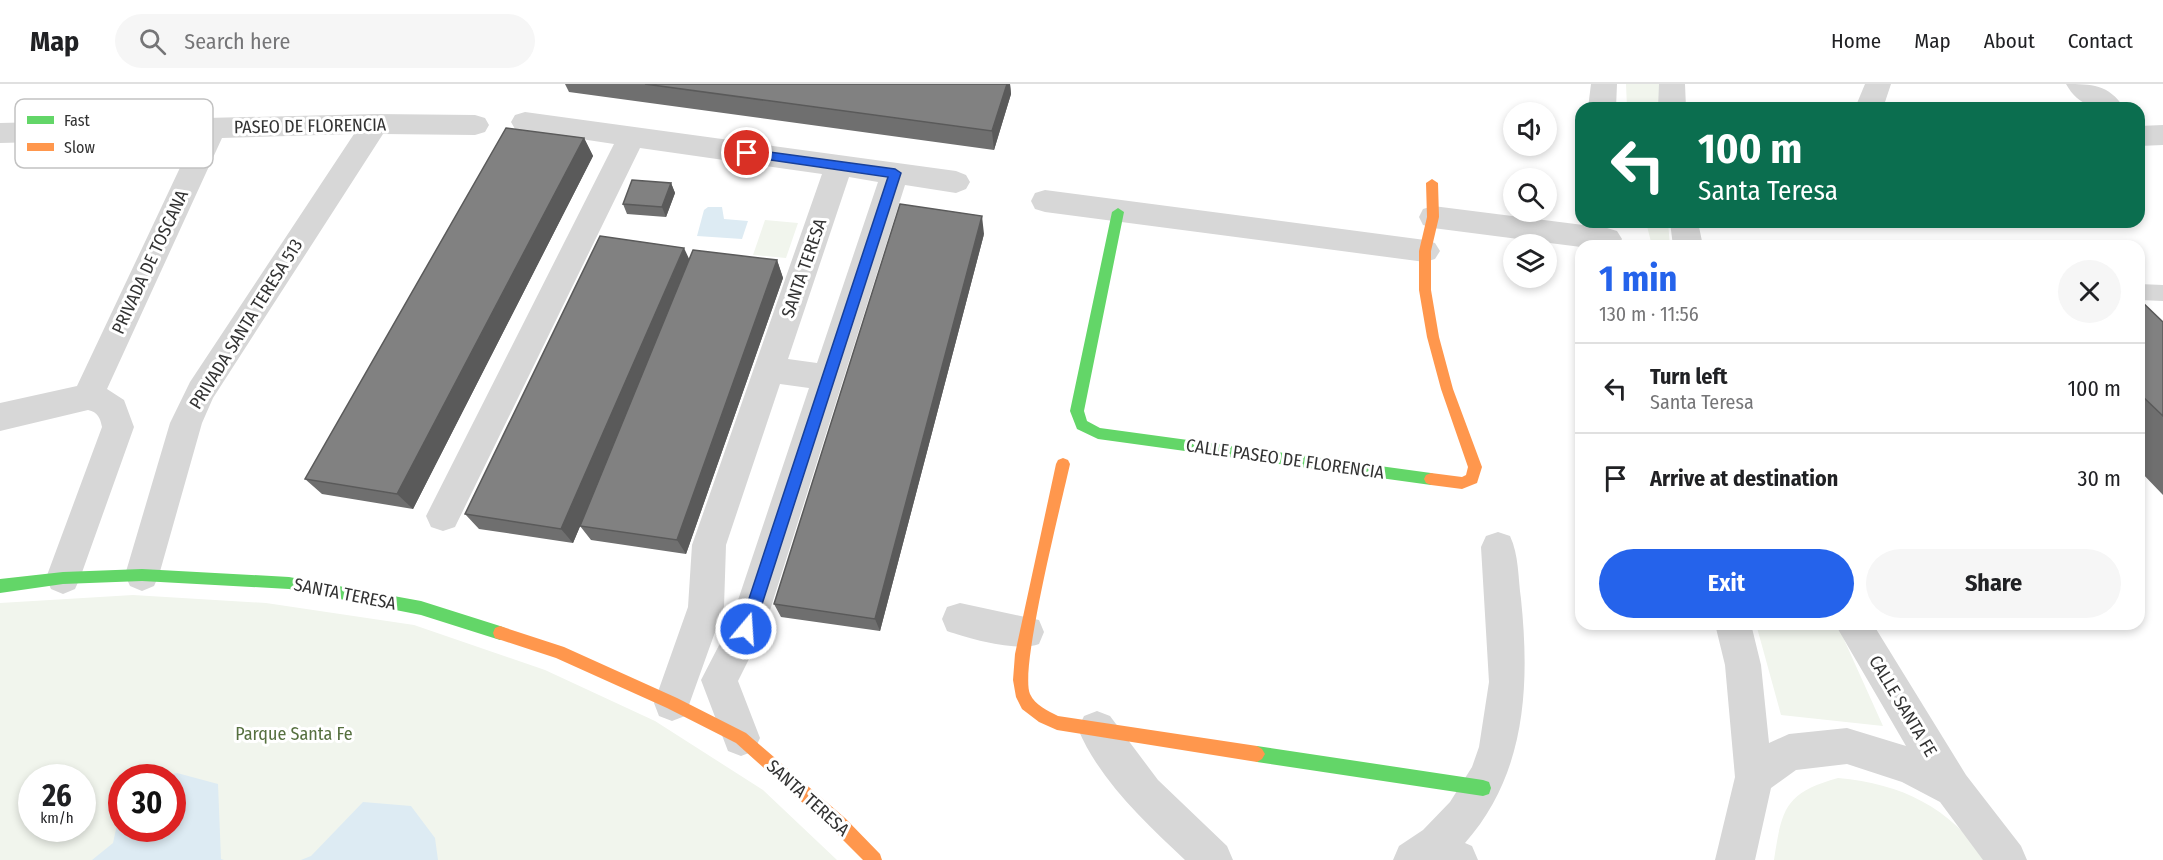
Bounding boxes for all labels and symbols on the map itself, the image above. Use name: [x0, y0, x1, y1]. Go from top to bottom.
legend: [15, 99, 213, 168]
text: Fast: [64, 111, 91, 130]
street label: PASEO DE FLORENCIA: [234, 114, 387, 138]
pin: [721, 127, 772, 178]
text: Slow: [64, 138, 95, 157]
street label: PRIVADA DE TOSCANA: [107, 186, 193, 338]
street label: SANTA TERESA: [777, 215, 831, 321]
street label: PRIVADA SANTA TERESA 513: [185, 235, 307, 413]
street label: CALLE PASEO DE FLORENCIA: [1185, 434, 1386, 484]
street label: SANTA TERESA: [292, 573, 398, 615]
position arrow: [714, 597, 778, 661]
street label: CALLE SANTA FE: [1864, 652, 1942, 760]
park label: Parque Santa Fe: [235, 723, 353, 745]
street label: SANTA TERESA: [762, 755, 854, 841]
speed limit sign: 30: [108, 764, 186, 842]

